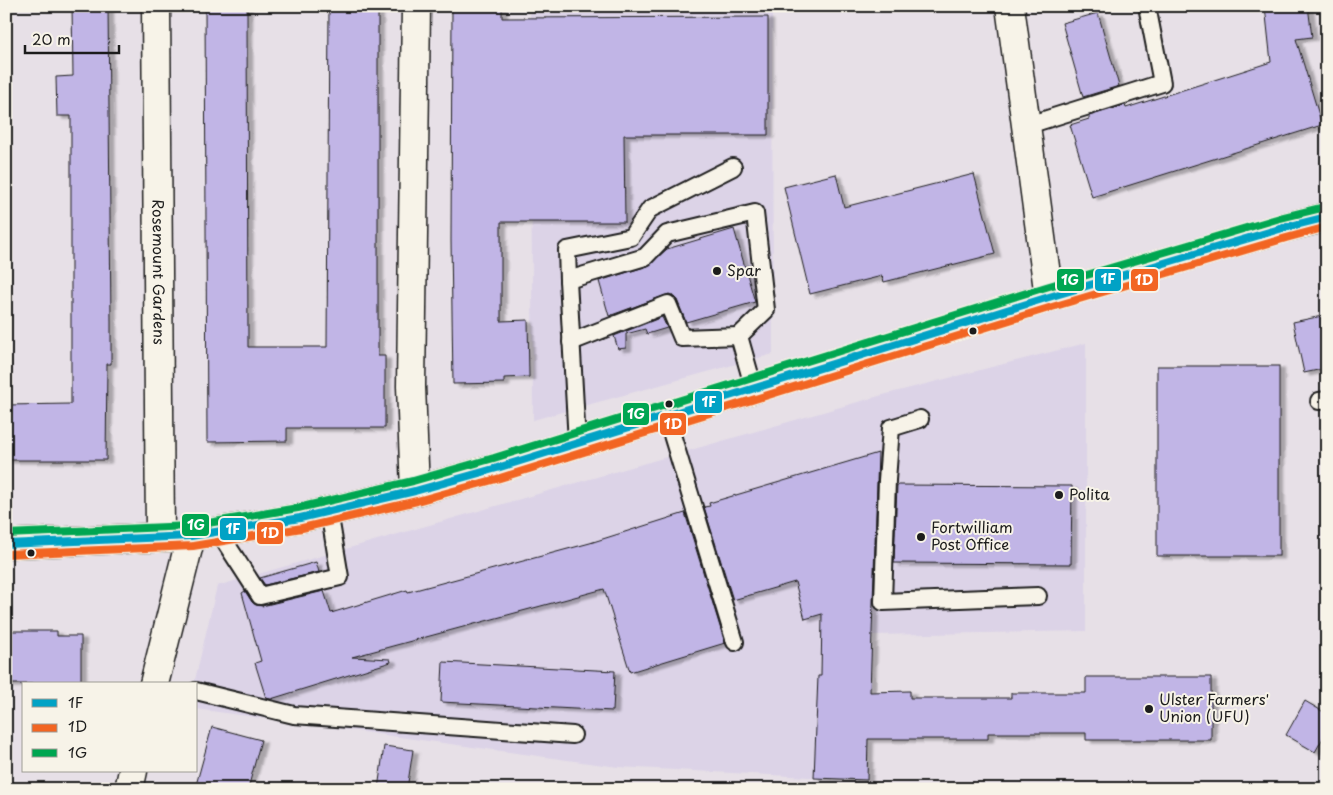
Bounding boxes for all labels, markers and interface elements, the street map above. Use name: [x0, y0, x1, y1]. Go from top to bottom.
scale bar: [25, 22, 119, 54]
text: 20 m: [32, 27, 71, 50]
street label: Rosemount Gardens: [147, 199, 172, 345]
place label: Spar: [727, 258, 761, 281]
marker: Spar: [711, 265, 723, 277]
line badge: 1G: [1056, 268, 1085, 292]
line badge: 1F: [1094, 268, 1122, 292]
text: 1F: [1101, 268, 1115, 289]
line badge: 1D: [1130, 268, 1159, 292]
text: 1G: [1061, 269, 1079, 290]
text: 1D: [1135, 269, 1153, 290]
unlabelled marker: [968, 326, 978, 336]
line badge: 1F: [694, 390, 723, 414]
text: 1F: [702, 391, 716, 412]
unlabelled marker: [664, 399, 674, 409]
line badge: 1G: [622, 402, 650, 426]
text: 1G: [627, 403, 645, 424]
line badge: 1D: [659, 412, 687, 436]
text: 1D: [664, 413, 682, 434]
place label: Polita: [1069, 482, 1110, 505]
marker: Polita: [1053, 489, 1065, 501]
line badge: 1G: [181, 513, 210, 537]
text: 1G: [187, 514, 205, 535]
place label: Fortwilliam Post Office: [931, 515, 1013, 555]
line badge: 1F: [219, 517, 247, 541]
text: 1F: [226, 518, 240, 539]
line badge: 1D: [256, 521, 284, 545]
text: 1D: [261, 522, 279, 543]
marker: Fortwilliam Post Office: [915, 531, 927, 543]
unlabelled marker: [26, 548, 36, 558]
legend: [22, 682, 198, 772]
place label: Ulster Farmers' Union (UFU): [1159, 687, 1269, 727]
text: 1F: [68, 690, 84, 713]
marker: Ulster Farmers' Union (UFU): [1143, 703, 1155, 715]
text: 1D: [68, 714, 87, 737]
text: 1G: [68, 740, 87, 763]

